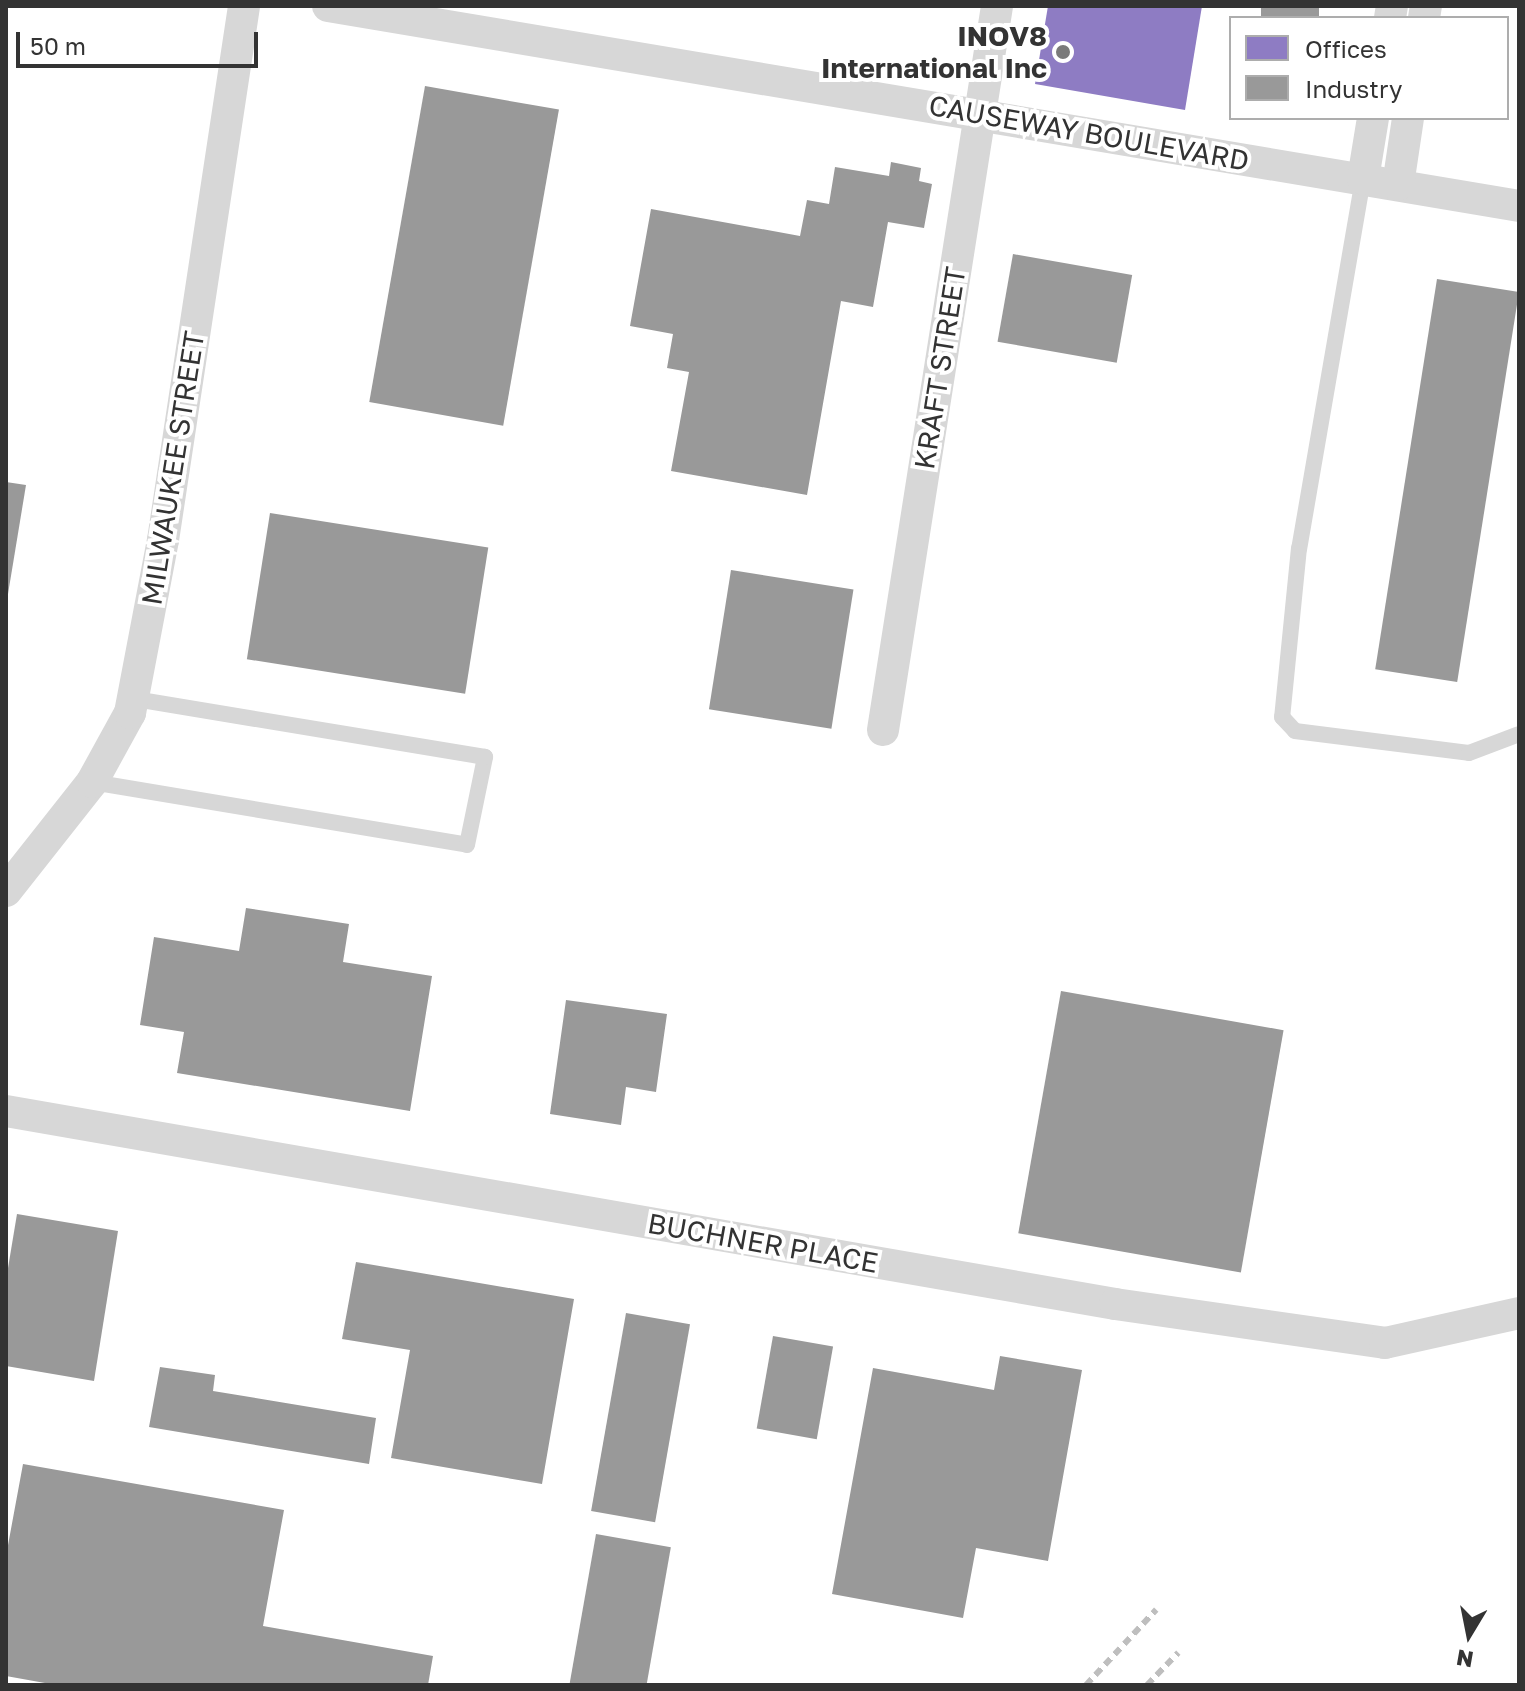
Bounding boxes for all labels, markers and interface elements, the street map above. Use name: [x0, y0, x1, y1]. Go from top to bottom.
scale bar: [20, 16, 262, 66]
legend: [1229, 16, 1509, 120]
place label: INOV8 International Inc: [821, 19, 1047, 85]
text: 50 m: [30, 31, 86, 60]
text: Offices: [1305, 34, 1387, 63]
marker: INOV8 International Inc: [1054, 43, 1072, 61]
text: Industry: [1305, 74, 1402, 103]
street label: CAUSEWAY BOULEVARD: [926, 88, 1252, 178]
street label: KRAFT STREET: [907, 264, 973, 472]
street label: MILWAUKEE STREET: [135, 329, 211, 607]
street label: BUCHNER PLACE: [645, 1206, 881, 1280]
north arrow: [1429, 1595, 1509, 1675]
text: N: [1454, 1644, 1475, 1674]

